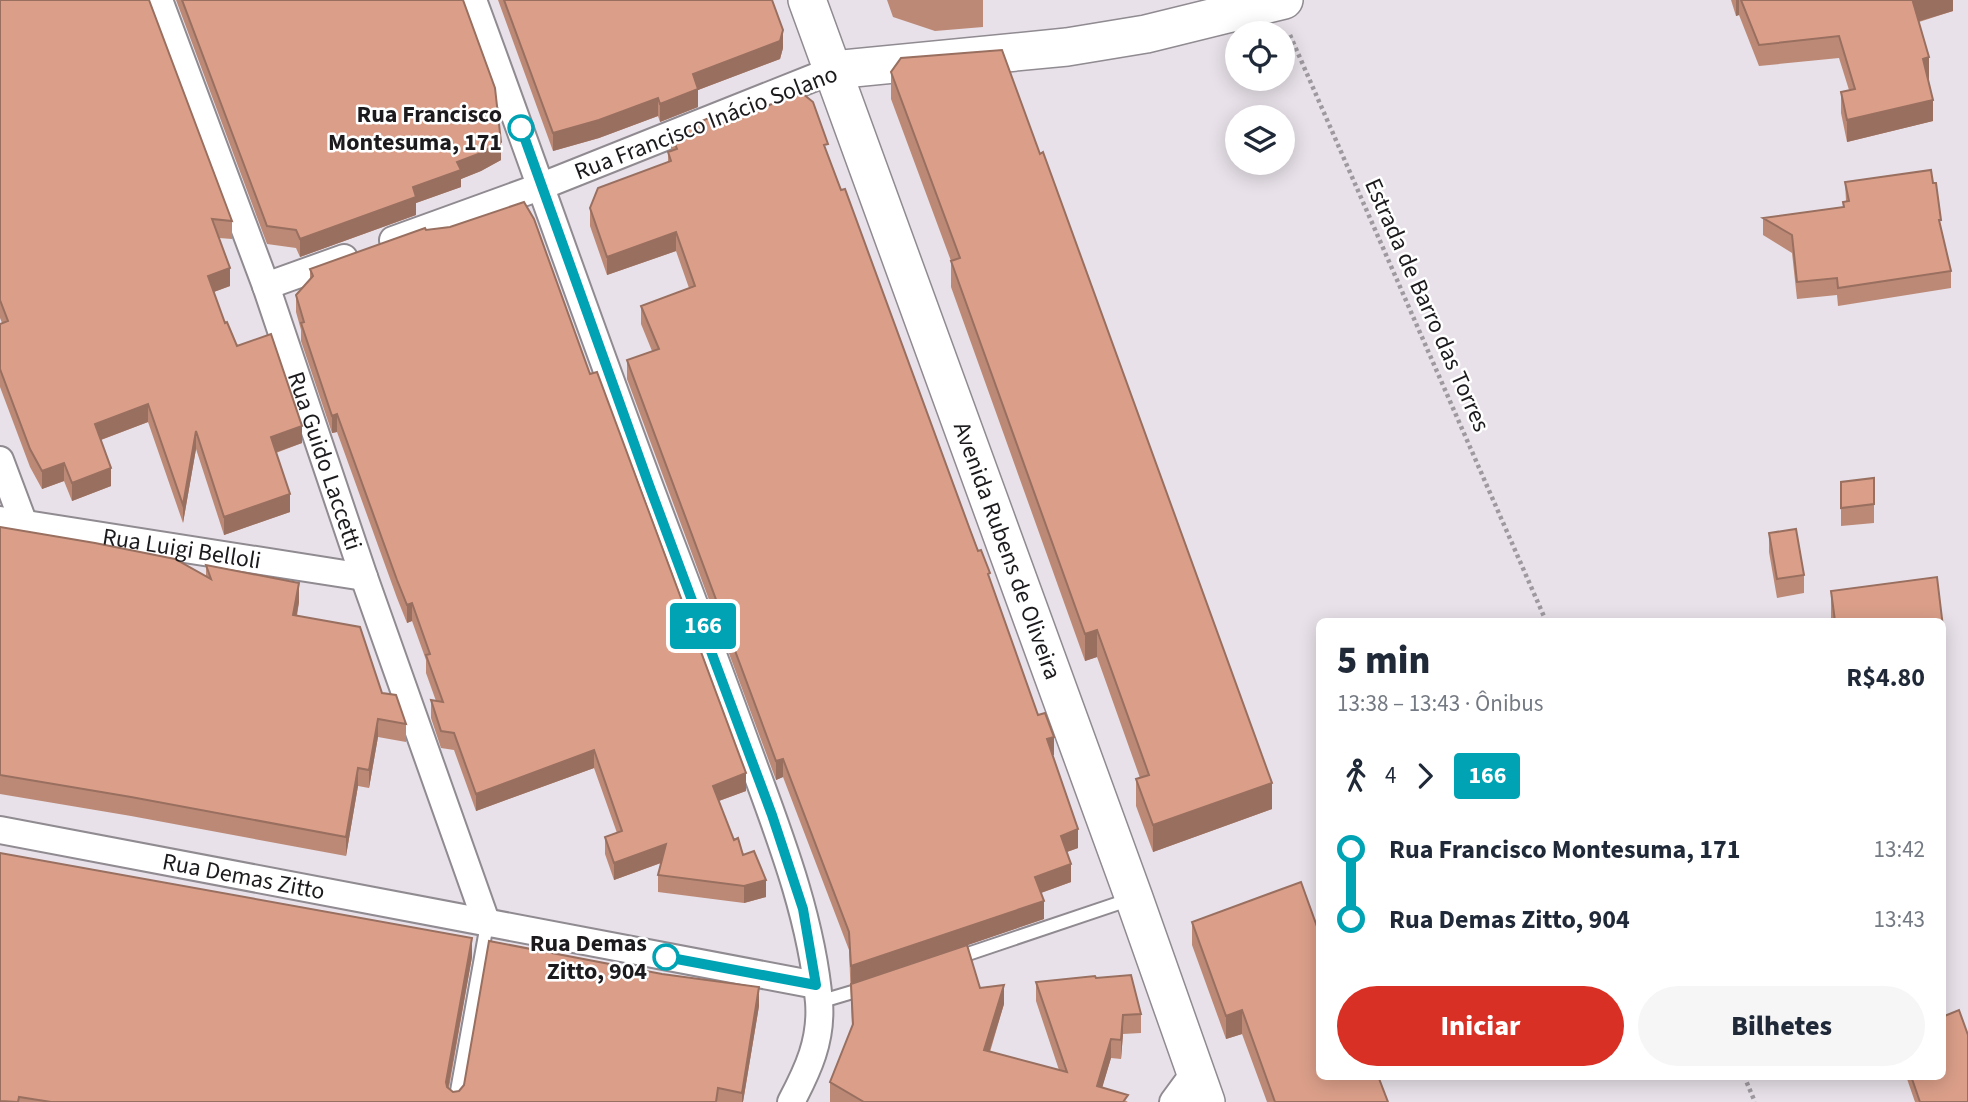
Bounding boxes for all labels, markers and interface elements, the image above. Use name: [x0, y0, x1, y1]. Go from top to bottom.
map controls: [1225, 21, 1295, 175]
button: locate: [1225, 21, 1295, 91]
street label: Rua Francisco Inácio Solano: [569, 57, 843, 189]
place label: Rua Francisco Montesuma, 171: [328, 97, 502, 160]
button: layers: [1225, 105, 1295, 175]
marker: Rua Francisco Montesuma, 171: [508, 115, 534, 141]
street label: Estrada de Barro das Torres: [1355, 173, 1499, 437]
street label: Rua Guido Laccetti: [279, 367, 371, 555]
street label: Avenida Rubens de Oliveira: [945, 417, 1070, 684]
street label: Rua Luigi Belloli: [100, 519, 264, 578]
line badge: 166: [663, 603, 743, 649]
text: 166: [684, 608, 722, 643]
text: 5 min: [1337, 634, 1430, 688]
text: R$4.80: [1846, 659, 1925, 696]
text: 13:38 – 13:43 · Ônibus: [1337, 687, 1543, 720]
icon: walk: [1337, 757, 1375, 795]
icon: forward: [1406, 757, 1444, 795]
text: 166: [1468, 758, 1506, 793]
text: 4: [1385, 759, 1396, 792]
text: Rua Francisco Montesuma, 171: [1389, 831, 1740, 868]
text: 13:42: [1874, 833, 1925, 866]
street label: Rua Demas Zitto: [160, 844, 328, 909]
text: Rua Demas Zitto, 904: [1389, 901, 1630, 938]
text: 13:43: [1874, 903, 1925, 936]
place label: Rua Demas Zitto, 904: [530, 926, 647, 989]
marker: Rua Demas Zitto, 904: [653, 944, 679, 970]
button: Iniciar: [1337, 986, 1624, 1066]
button: Bilhetes: [1638, 986, 1925, 1066]

